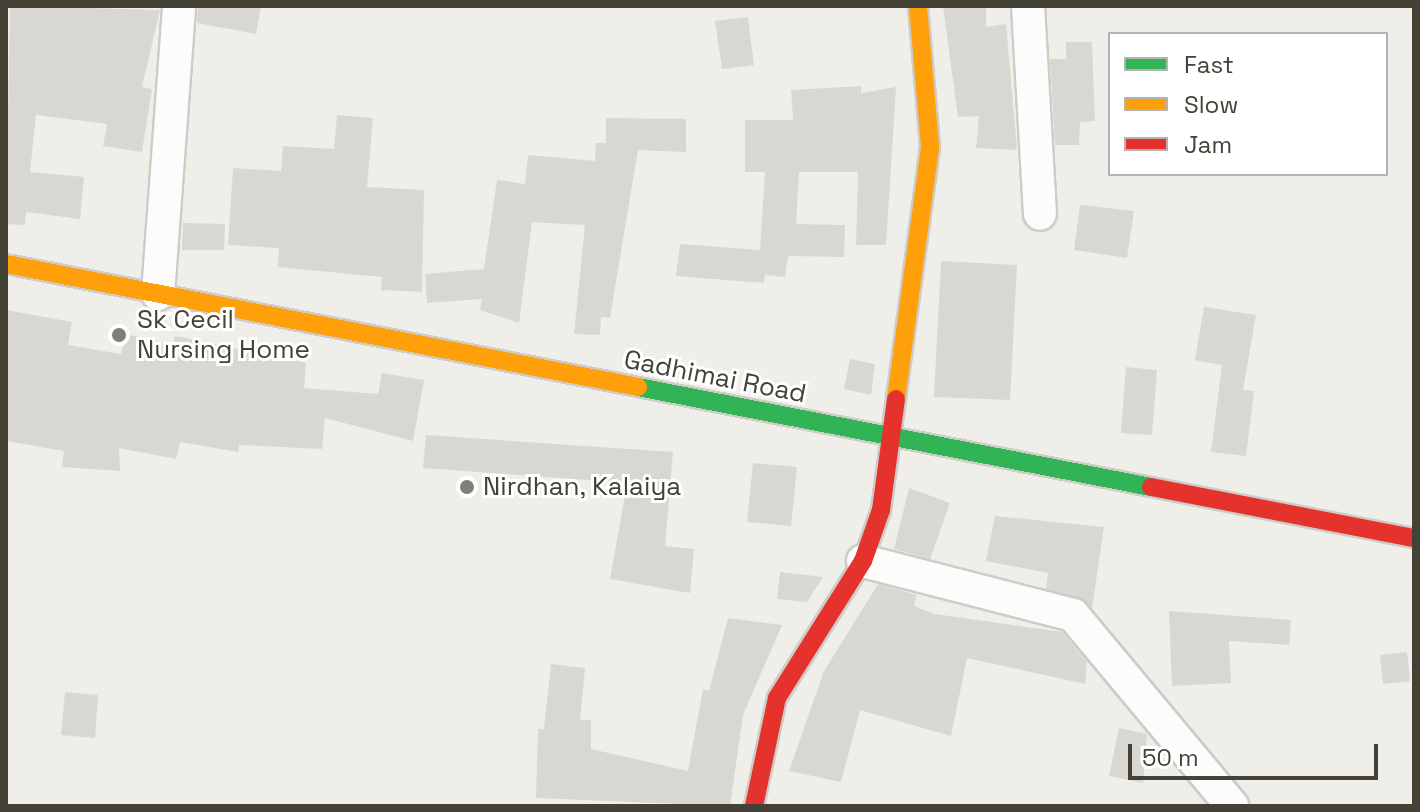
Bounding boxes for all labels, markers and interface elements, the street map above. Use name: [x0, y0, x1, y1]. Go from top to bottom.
legend: [1108, 32, 1388, 176]
text: Fast: [1184, 49, 1234, 80]
text: Slow: [1184, 89, 1238, 120]
text: Jam: [1184, 129, 1232, 160]
place label: Sk Cecil Nursing Home: [137, 304, 310, 366]
marker: Sk Cecil Nursing Home: [108, 324, 130, 346]
street label: Gadhimai Road: [621, 344, 809, 410]
place label: Nirdhan, Kalaiya: [483, 471, 682, 503]
marker: Nirdhan, Kalaiya: [458, 478, 476, 496]
scale bar: [1132, 728, 1382, 778]
text: 50 m: [1142, 742, 1199, 773]

